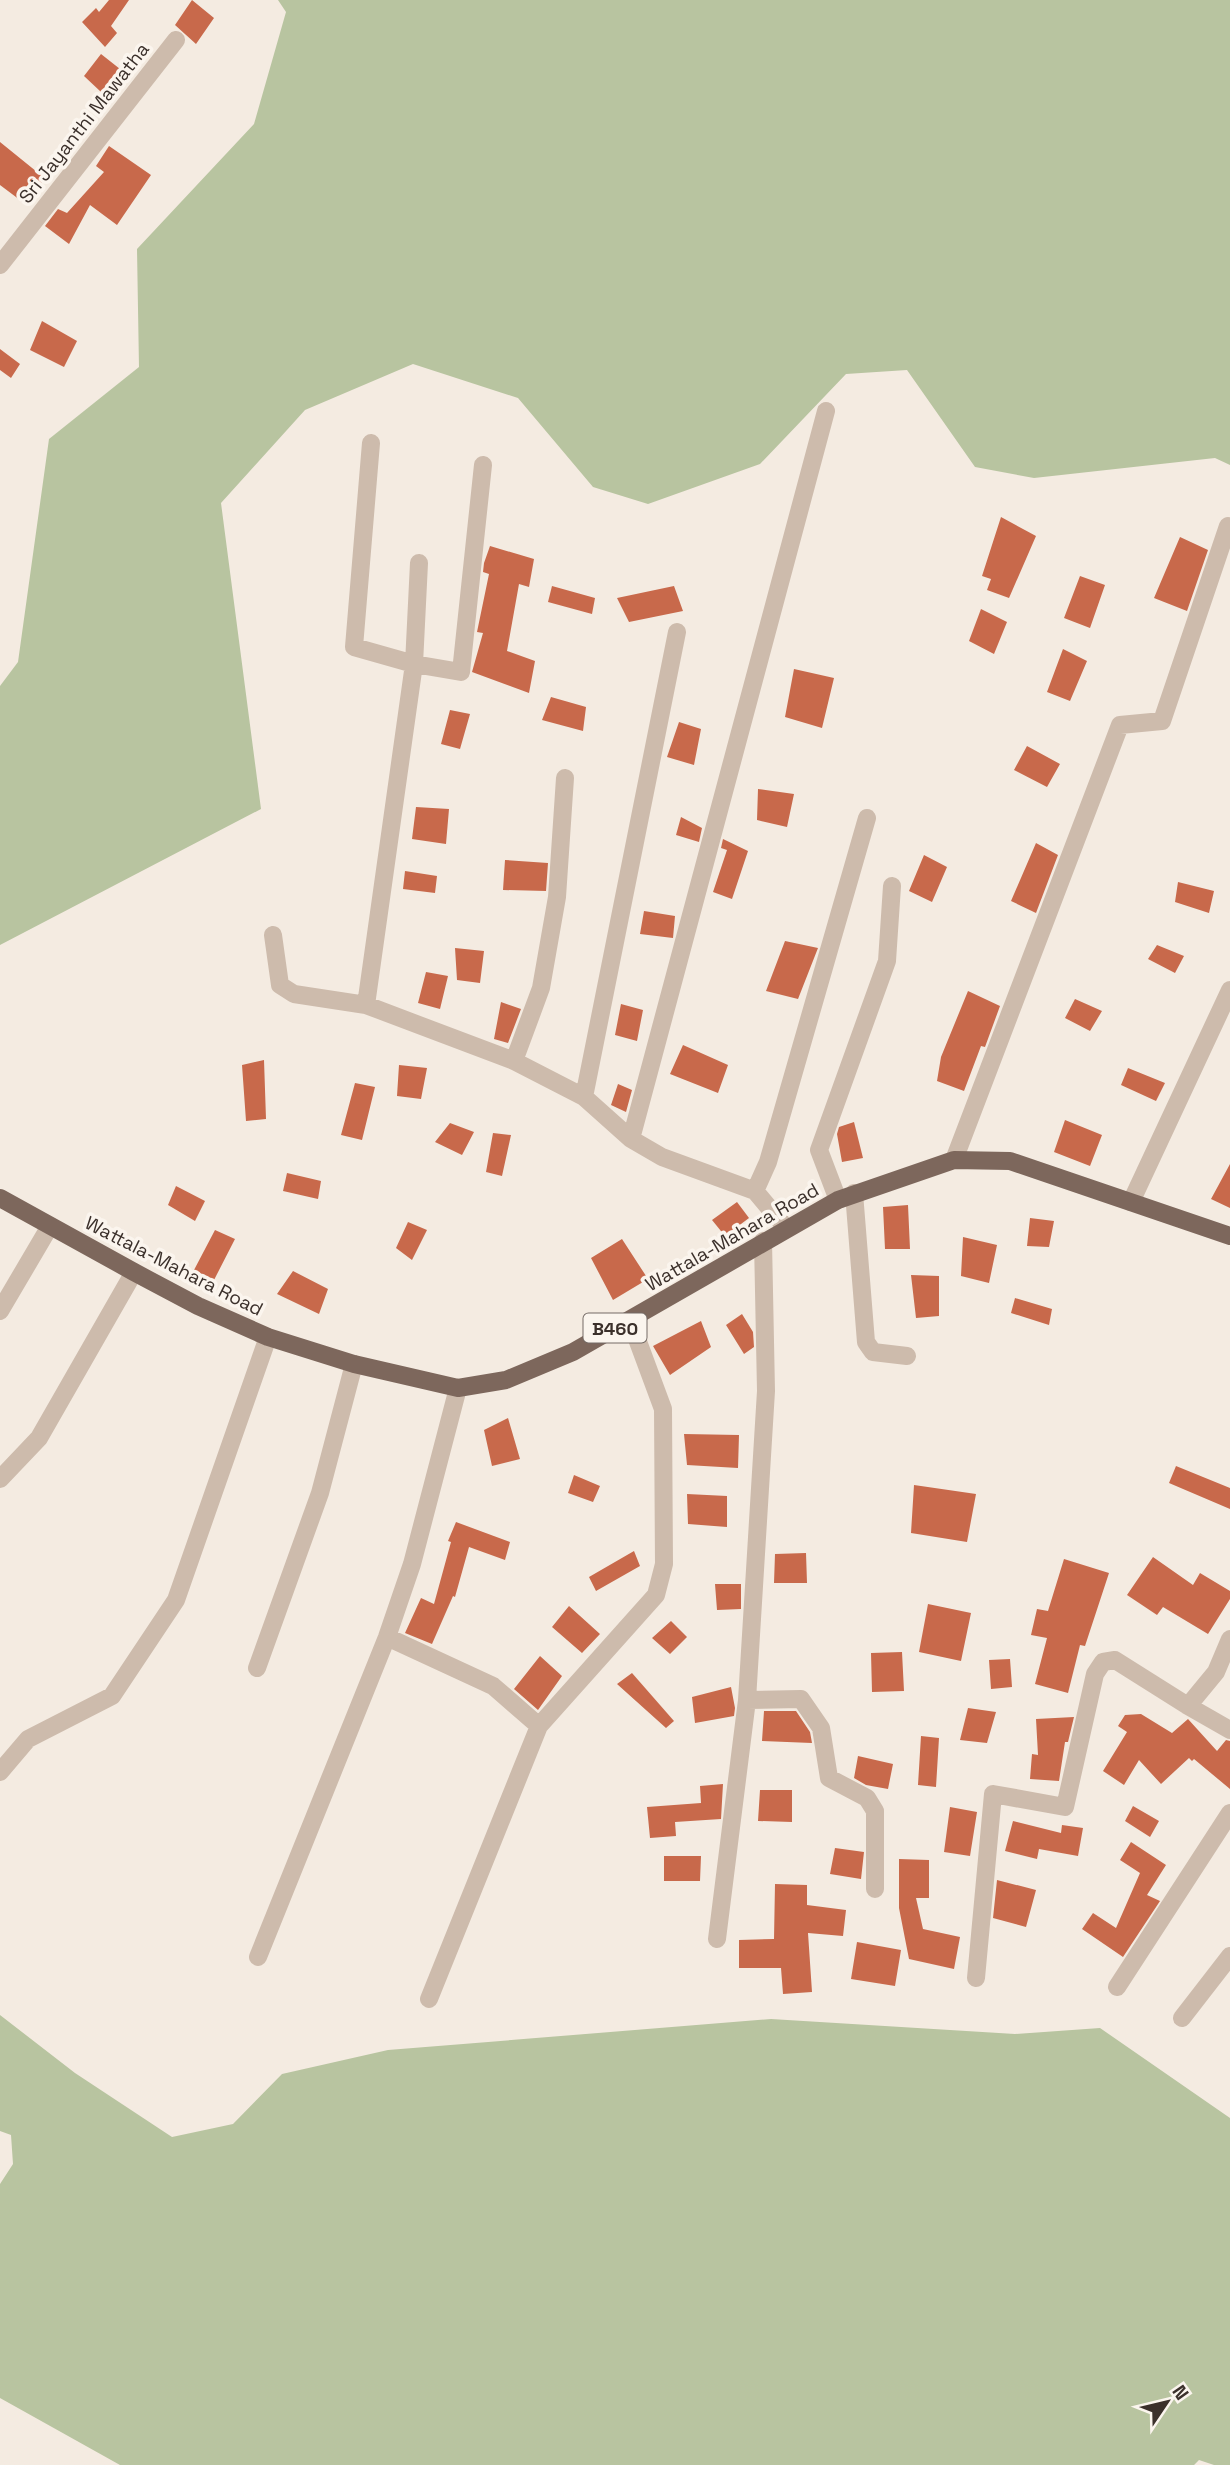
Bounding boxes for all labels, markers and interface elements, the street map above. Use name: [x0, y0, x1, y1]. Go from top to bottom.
street label: Sri Jayanthi Mawatha: [13, 37, 155, 209]
street label: Wattala-Mahara Road: [641, 1177, 823, 1297]
street label: Wattala-Mahara Road: [81, 1210, 267, 1322]
road number: B460: [584, 1314, 646, 1343]
north arrow: [1132, 2367, 1202, 2437]
text: N: [1167, 2380, 1194, 2405]

